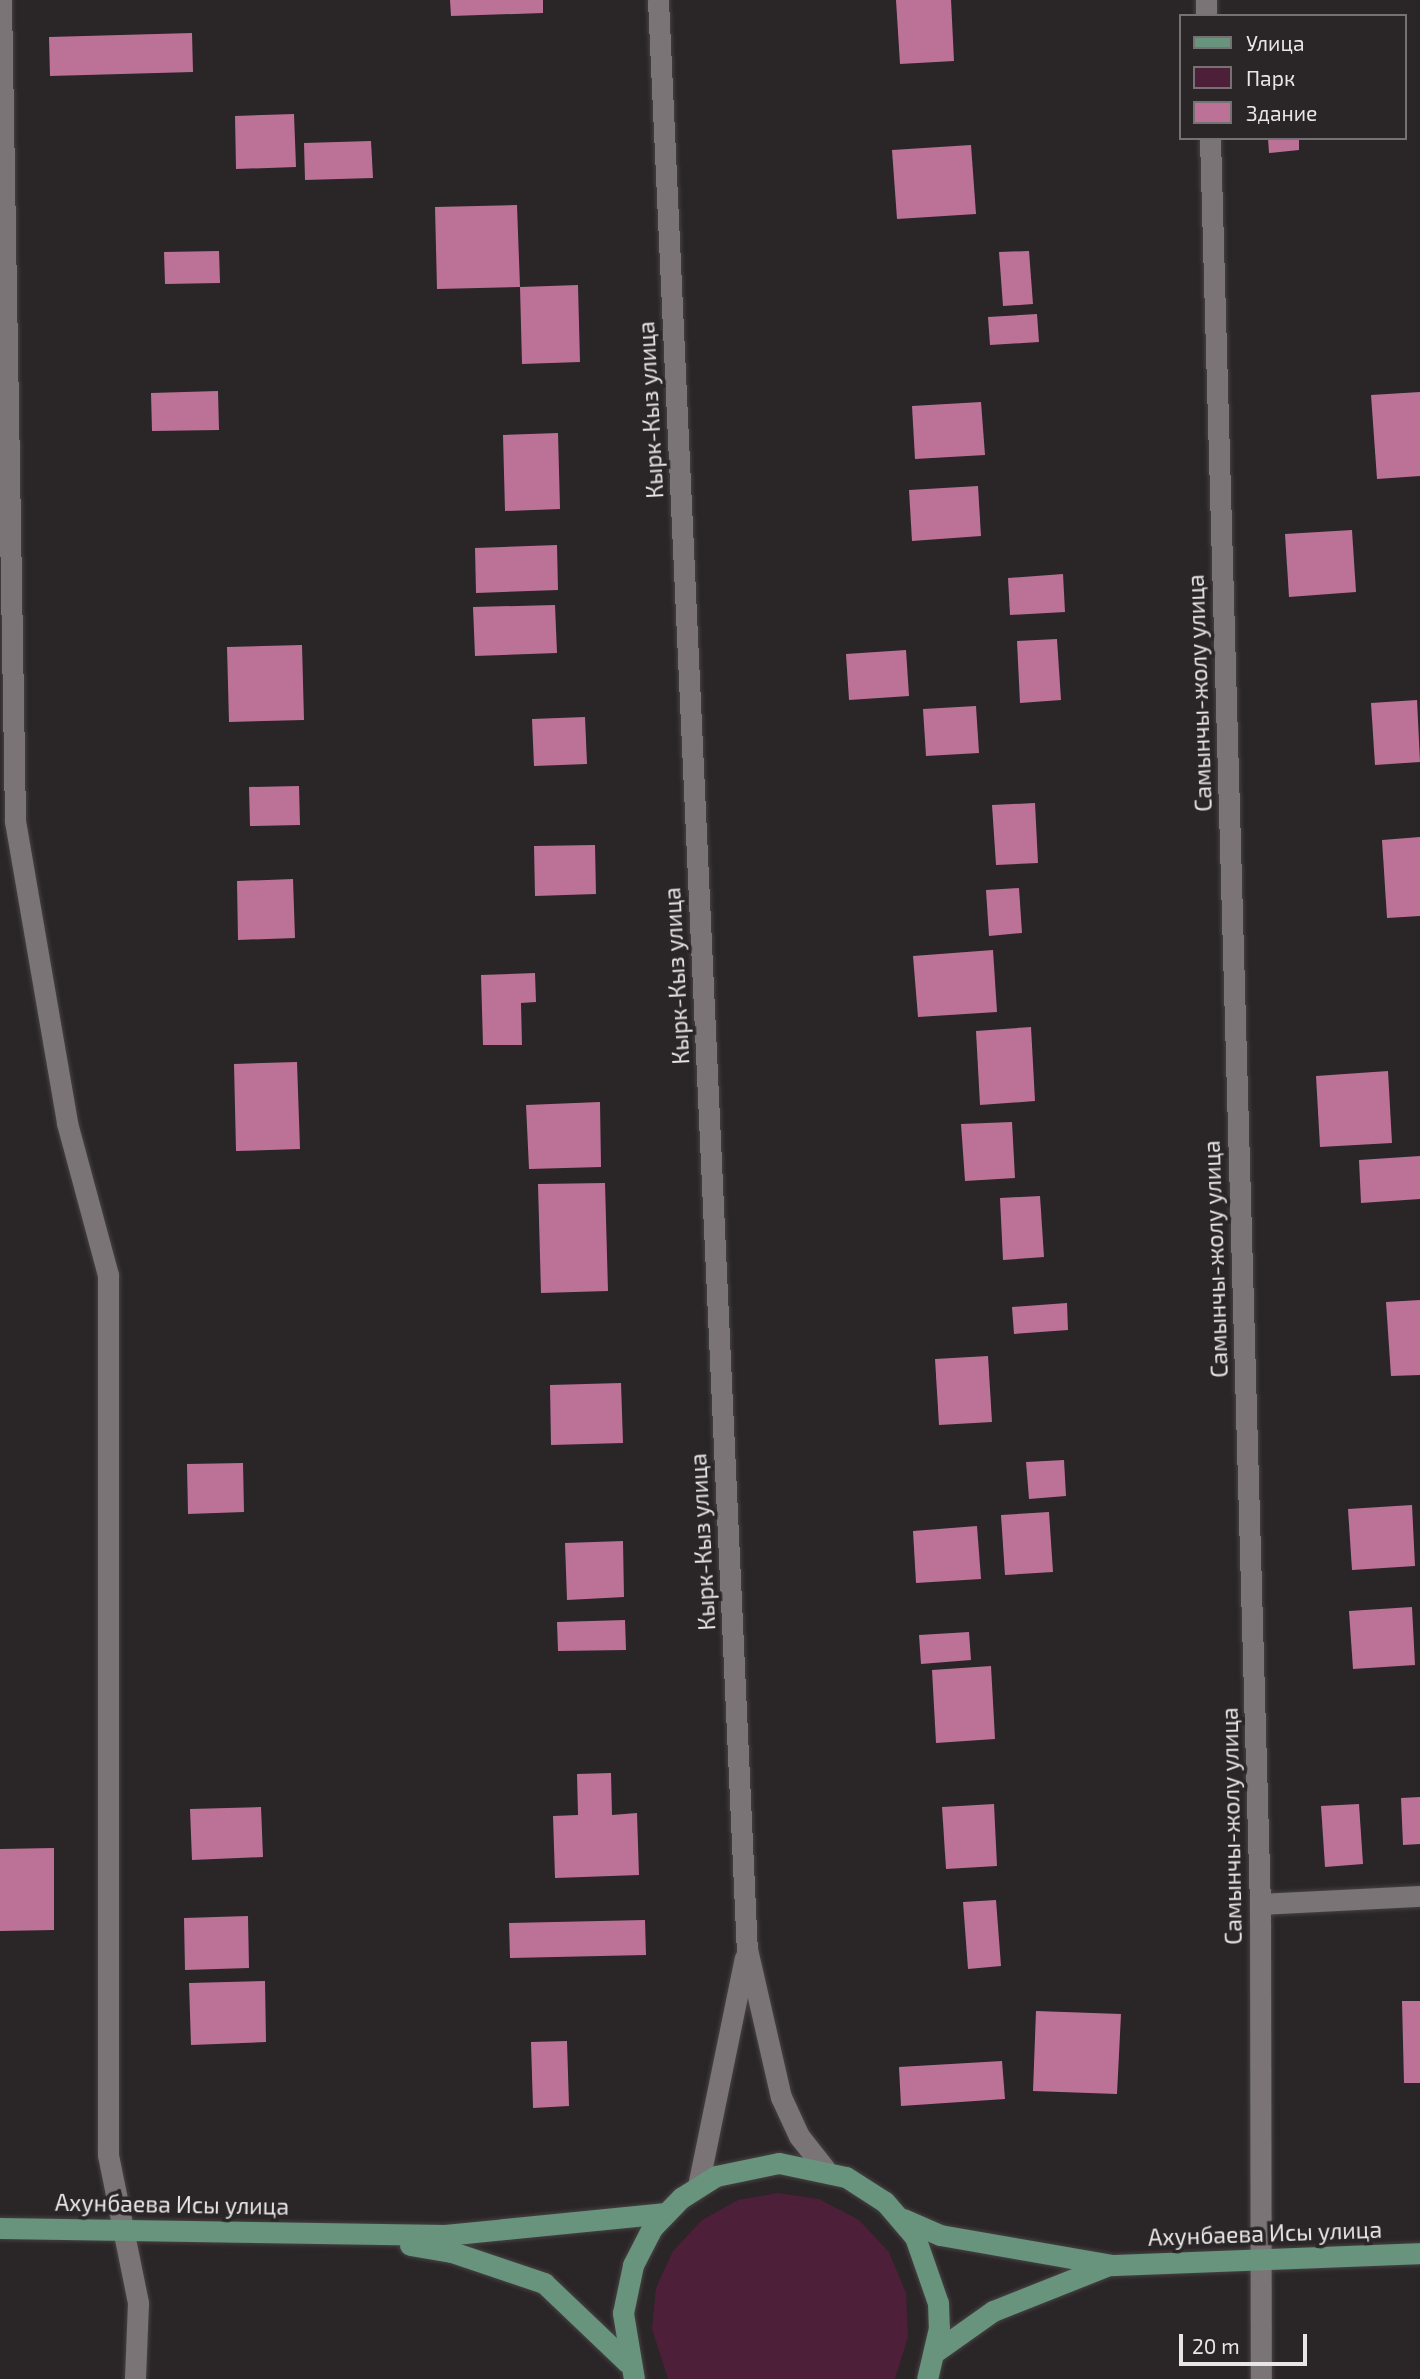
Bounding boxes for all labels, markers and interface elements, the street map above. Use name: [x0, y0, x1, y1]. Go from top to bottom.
legend: [1178, 14, 1406, 140]
text: Улица: [1246, 30, 1305, 55]
text: Парк: [1246, 65, 1295, 90]
text: Здание: [1246, 100, 1317, 125]
street label: Кырк-Кыз улица: [632, 321, 668, 499]
street label: Самынчы-жолу улица: [1181, 574, 1217, 812]
street label: Кырк-Кыз улица: [658, 887, 694, 1065]
street label: Самынчы-жолу улица: [1197, 1140, 1233, 1378]
street label: Кырк-Кыз улица: [684, 1453, 720, 1631]
street label: Самынчы-жолу улица: [1215, 1707, 1247, 1945]
street label: Ахунбаева Исы улица: [55, 2188, 289, 2220]
street label: Ахунбаева Исы улица: [1147, 2215, 1383, 2251]
scale bar: [1182, 2320, 1310, 2364]
text: 20 m: [1192, 2333, 1240, 2358]

